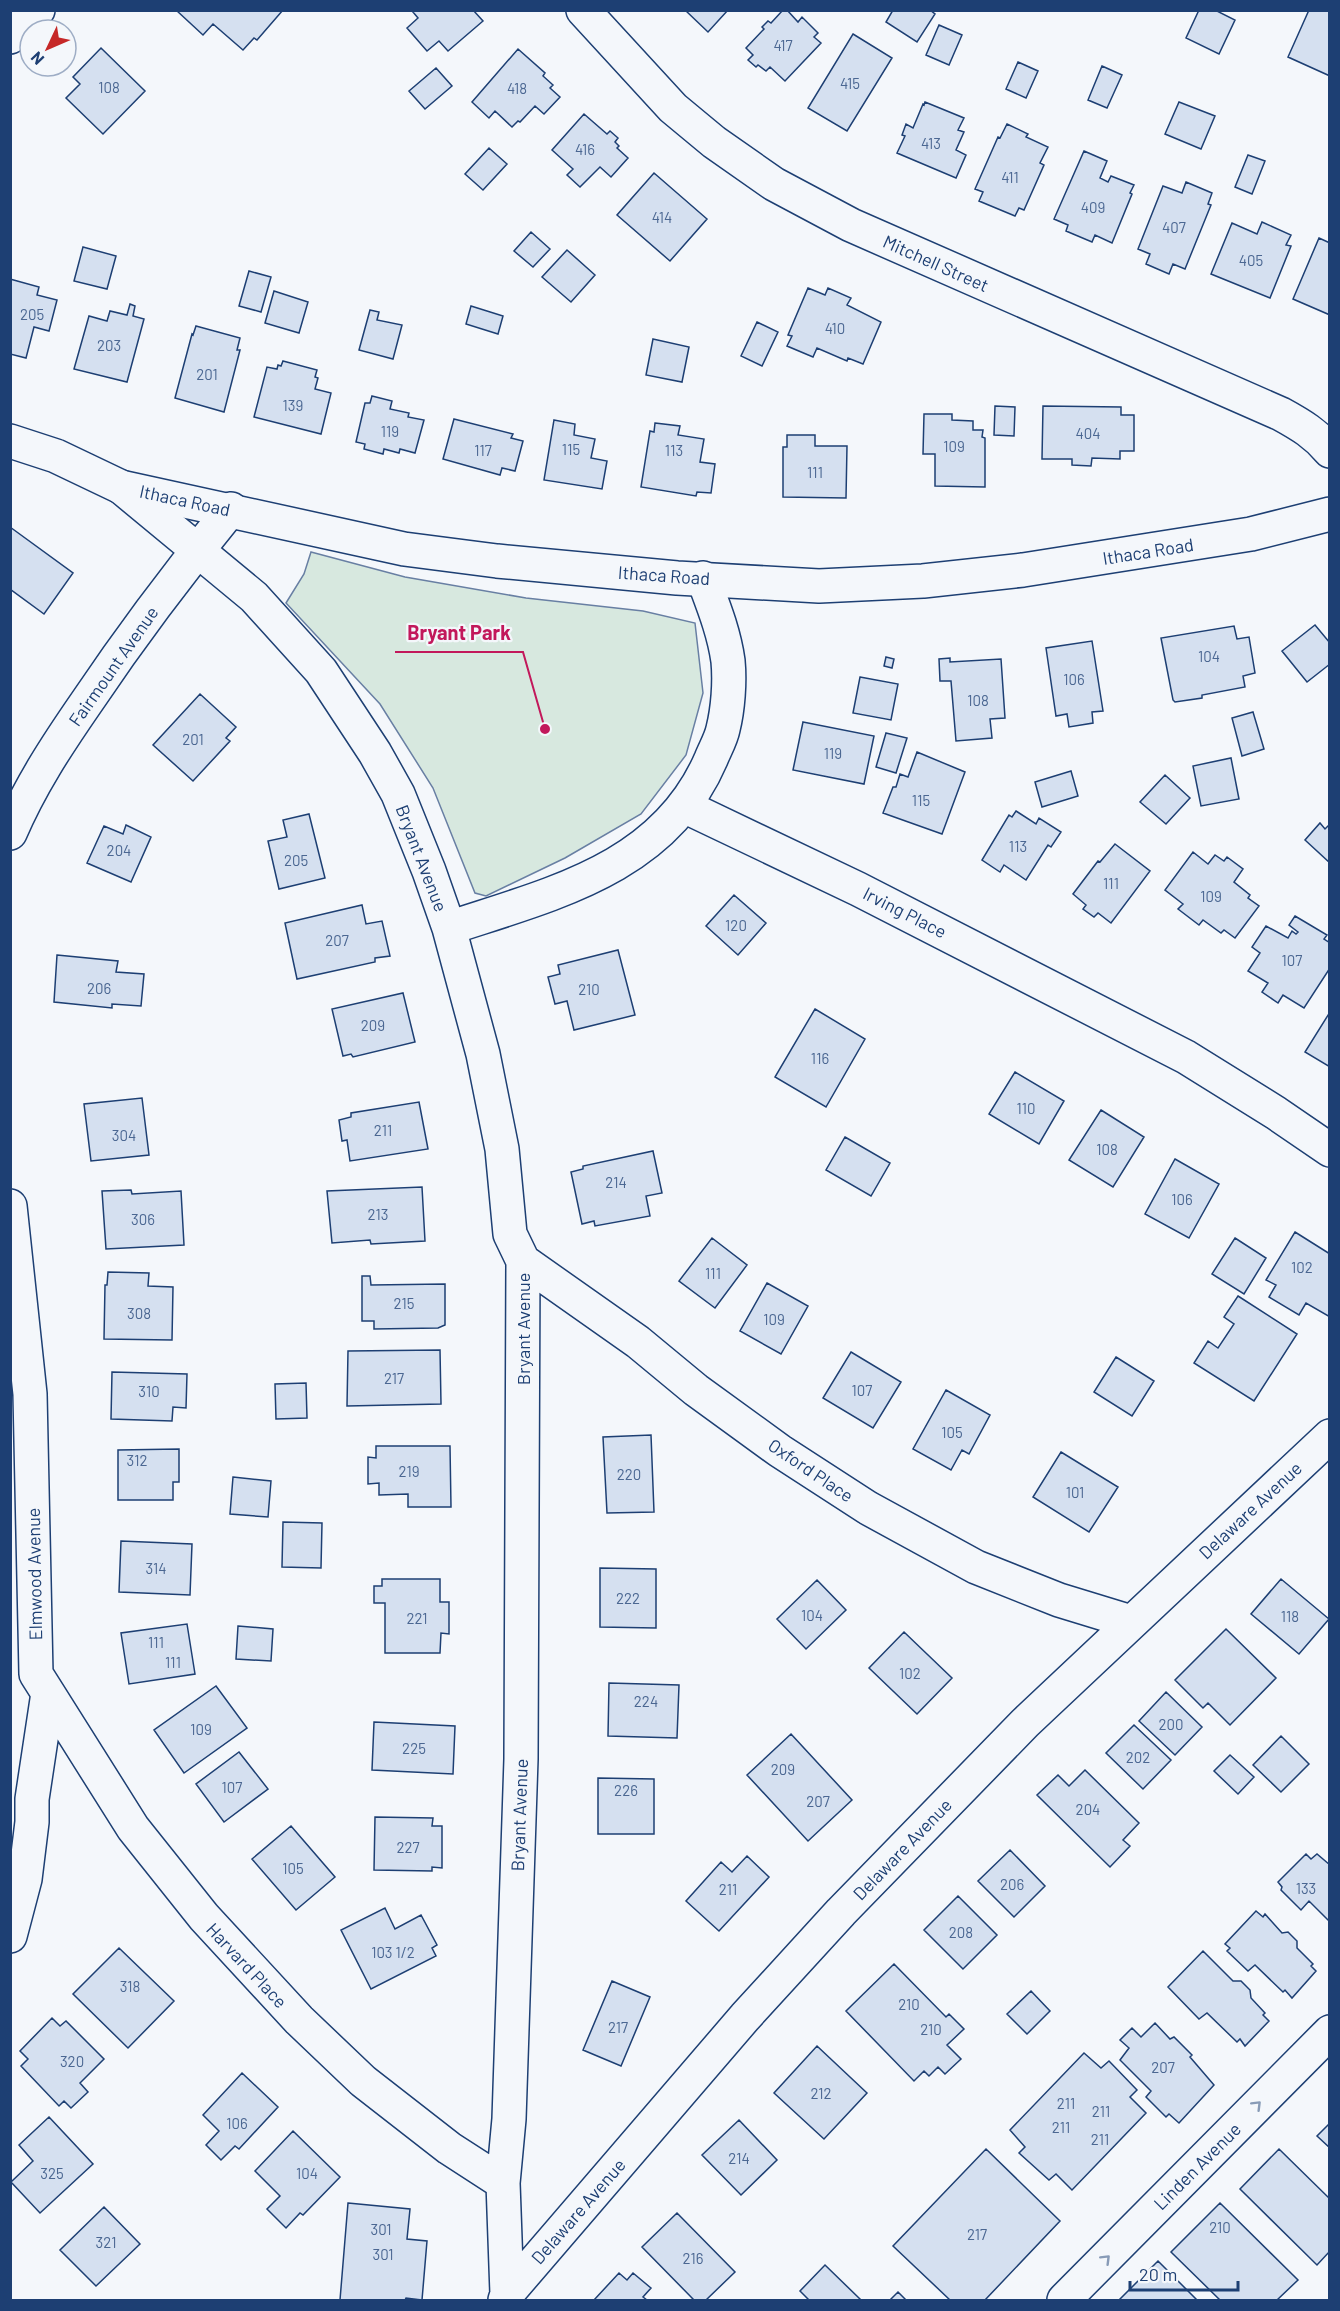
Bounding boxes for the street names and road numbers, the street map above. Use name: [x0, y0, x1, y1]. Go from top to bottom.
street label: Mitchell Street: [880, 230, 992, 296]
street label: Ithaca Road: [138, 480, 232, 520]
street label: Ithaca Road: [1101, 533, 1195, 569]
street label: Ithaca Road: [617, 561, 711, 589]
street label: Fairmount Avenue: [63, 602, 163, 730]
street label: Bryant Avenue: [392, 801, 452, 915]
street label: Irving Place: [860, 882, 950, 942]
street label: Bryant Avenue: [512, 1273, 534, 1385]
street label: Oxford Place: [764, 1433, 858, 1507]
street label: Delaware Avenue: [1194, 1457, 1306, 1563]
street label: Elmwood Avenue: [22, 1507, 46, 1641]
street label: Bryant Avenue: [506, 1758, 532, 1872]
street label: Delaware Avenue: [848, 1794, 956, 1904]
street label: Harvard Place: [202, 1918, 292, 2012]
street label: Linden Avenue: [1149, 2118, 1245, 2214]
street label: Delaware Avenue: [526, 2154, 630, 2268]

